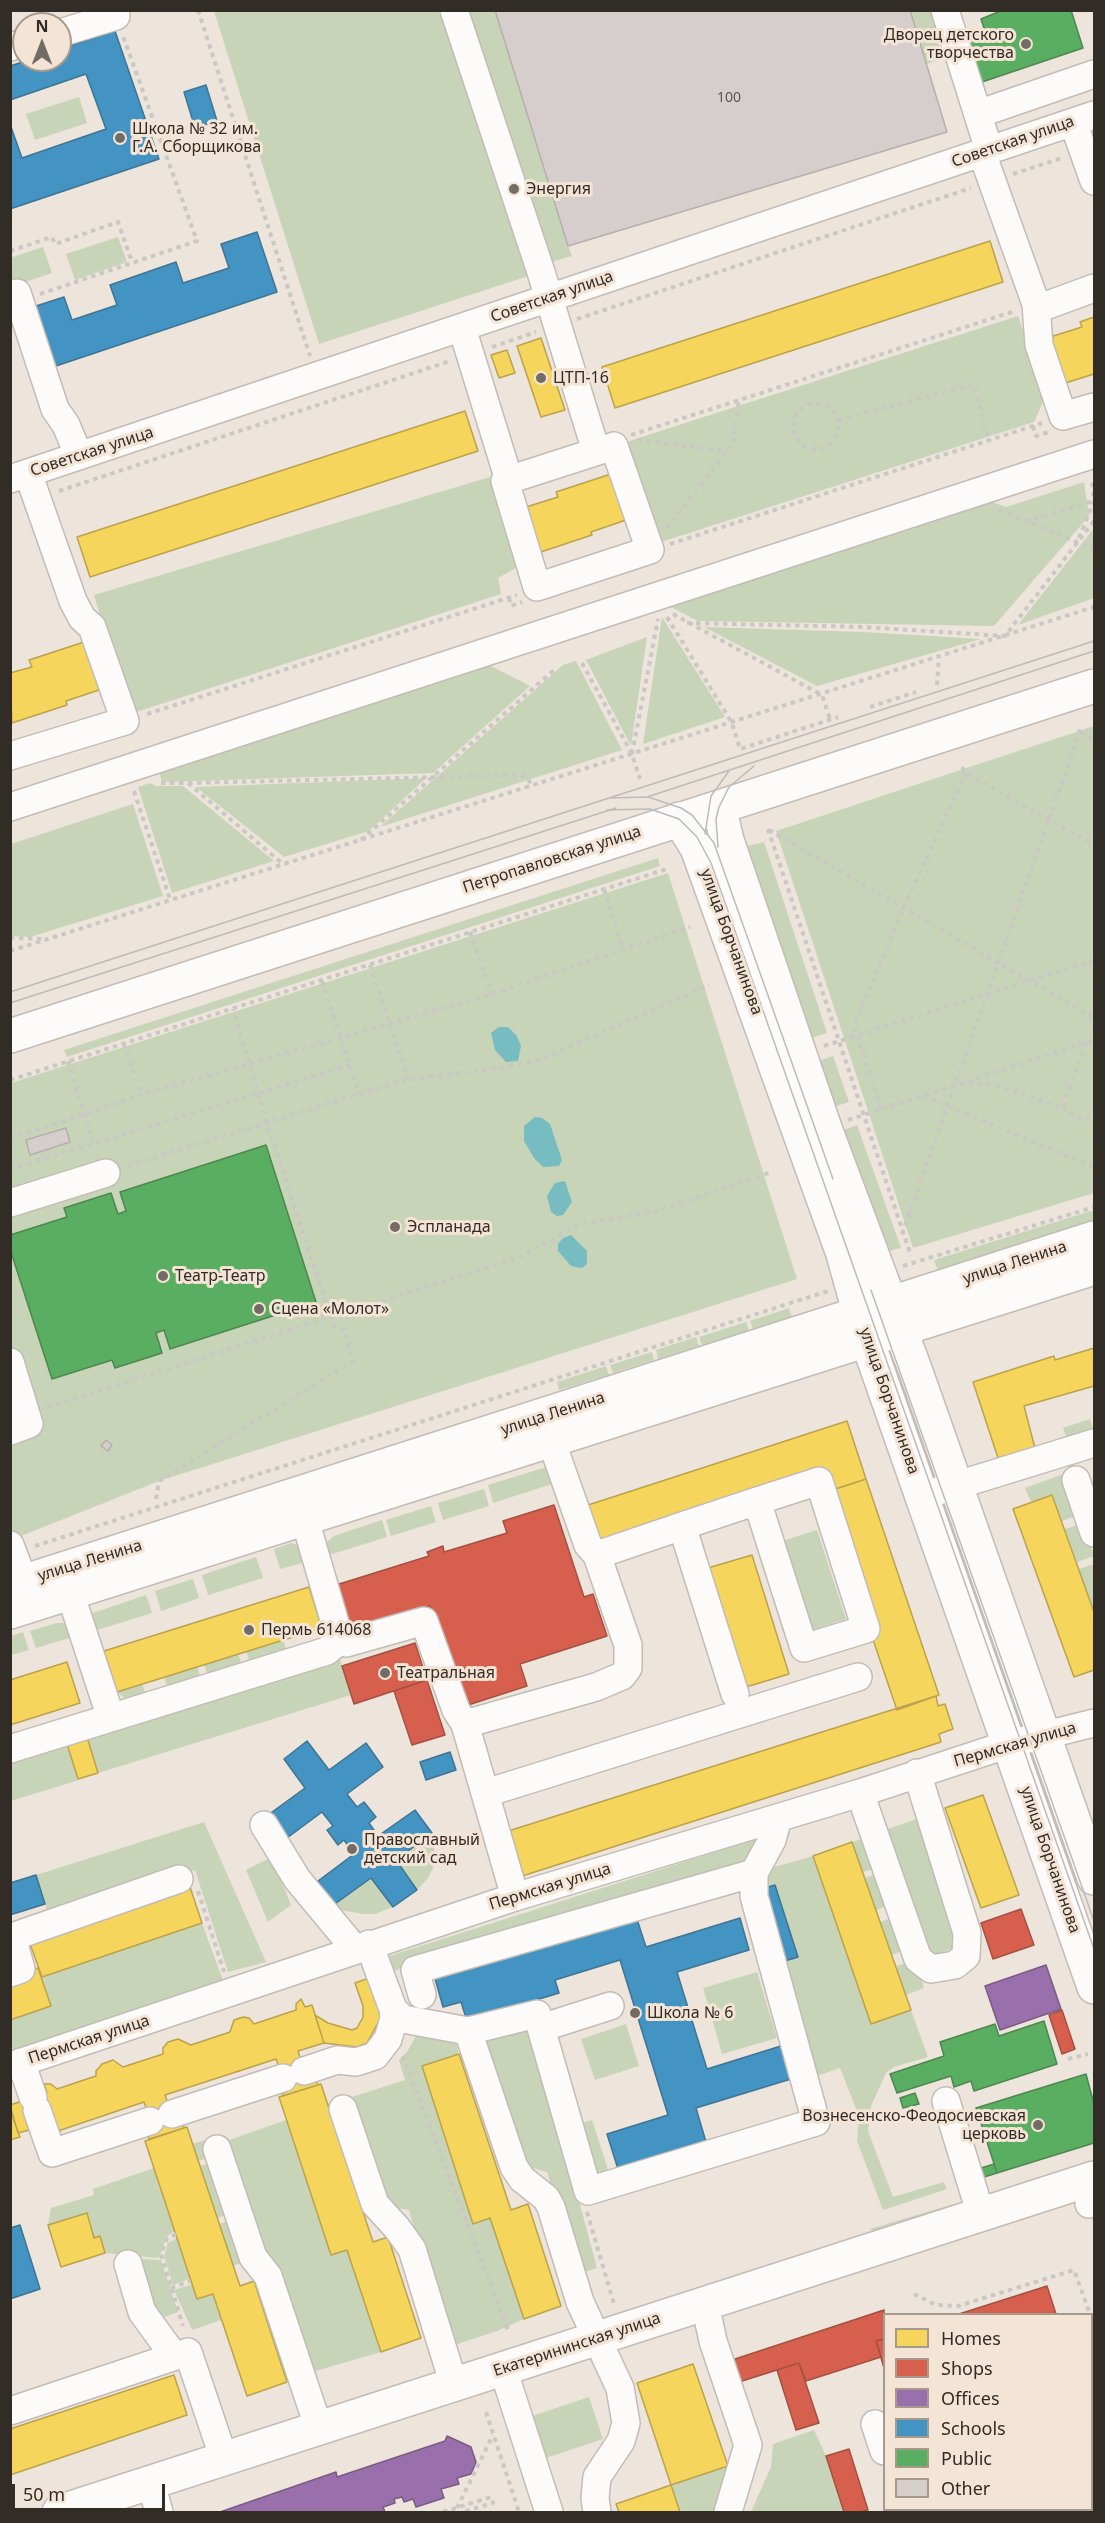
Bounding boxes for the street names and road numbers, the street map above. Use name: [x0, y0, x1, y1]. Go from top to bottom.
street label: Советская улица: [949, 112, 1077, 172]
street label: Советская улица: [488, 267, 616, 327]
street label: Советская улица: [28, 423, 156, 481]
street label: Петропавловская улица: [460, 822, 644, 898]
street label: улица Борчанинова: [696, 866, 766, 1018]
street label: улица Ленина: [961, 1237, 1069, 1289]
street label: улица Борчанинова: [855, 1325, 923, 1477]
street label: улица Ленина: [499, 1388, 607, 1440]
street label: улица Ленина: [36, 1536, 144, 1586]
street label: Пермская улица: [952, 1718, 1078, 1772]
street label: улица Борчанинова: [1016, 1784, 1084, 1936]
street label: Пермская улица: [487, 1859, 613, 1915]
street label: Пермская улица: [26, 2011, 152, 2069]
street label: Екатерининская улица: [491, 2309, 663, 2381]

